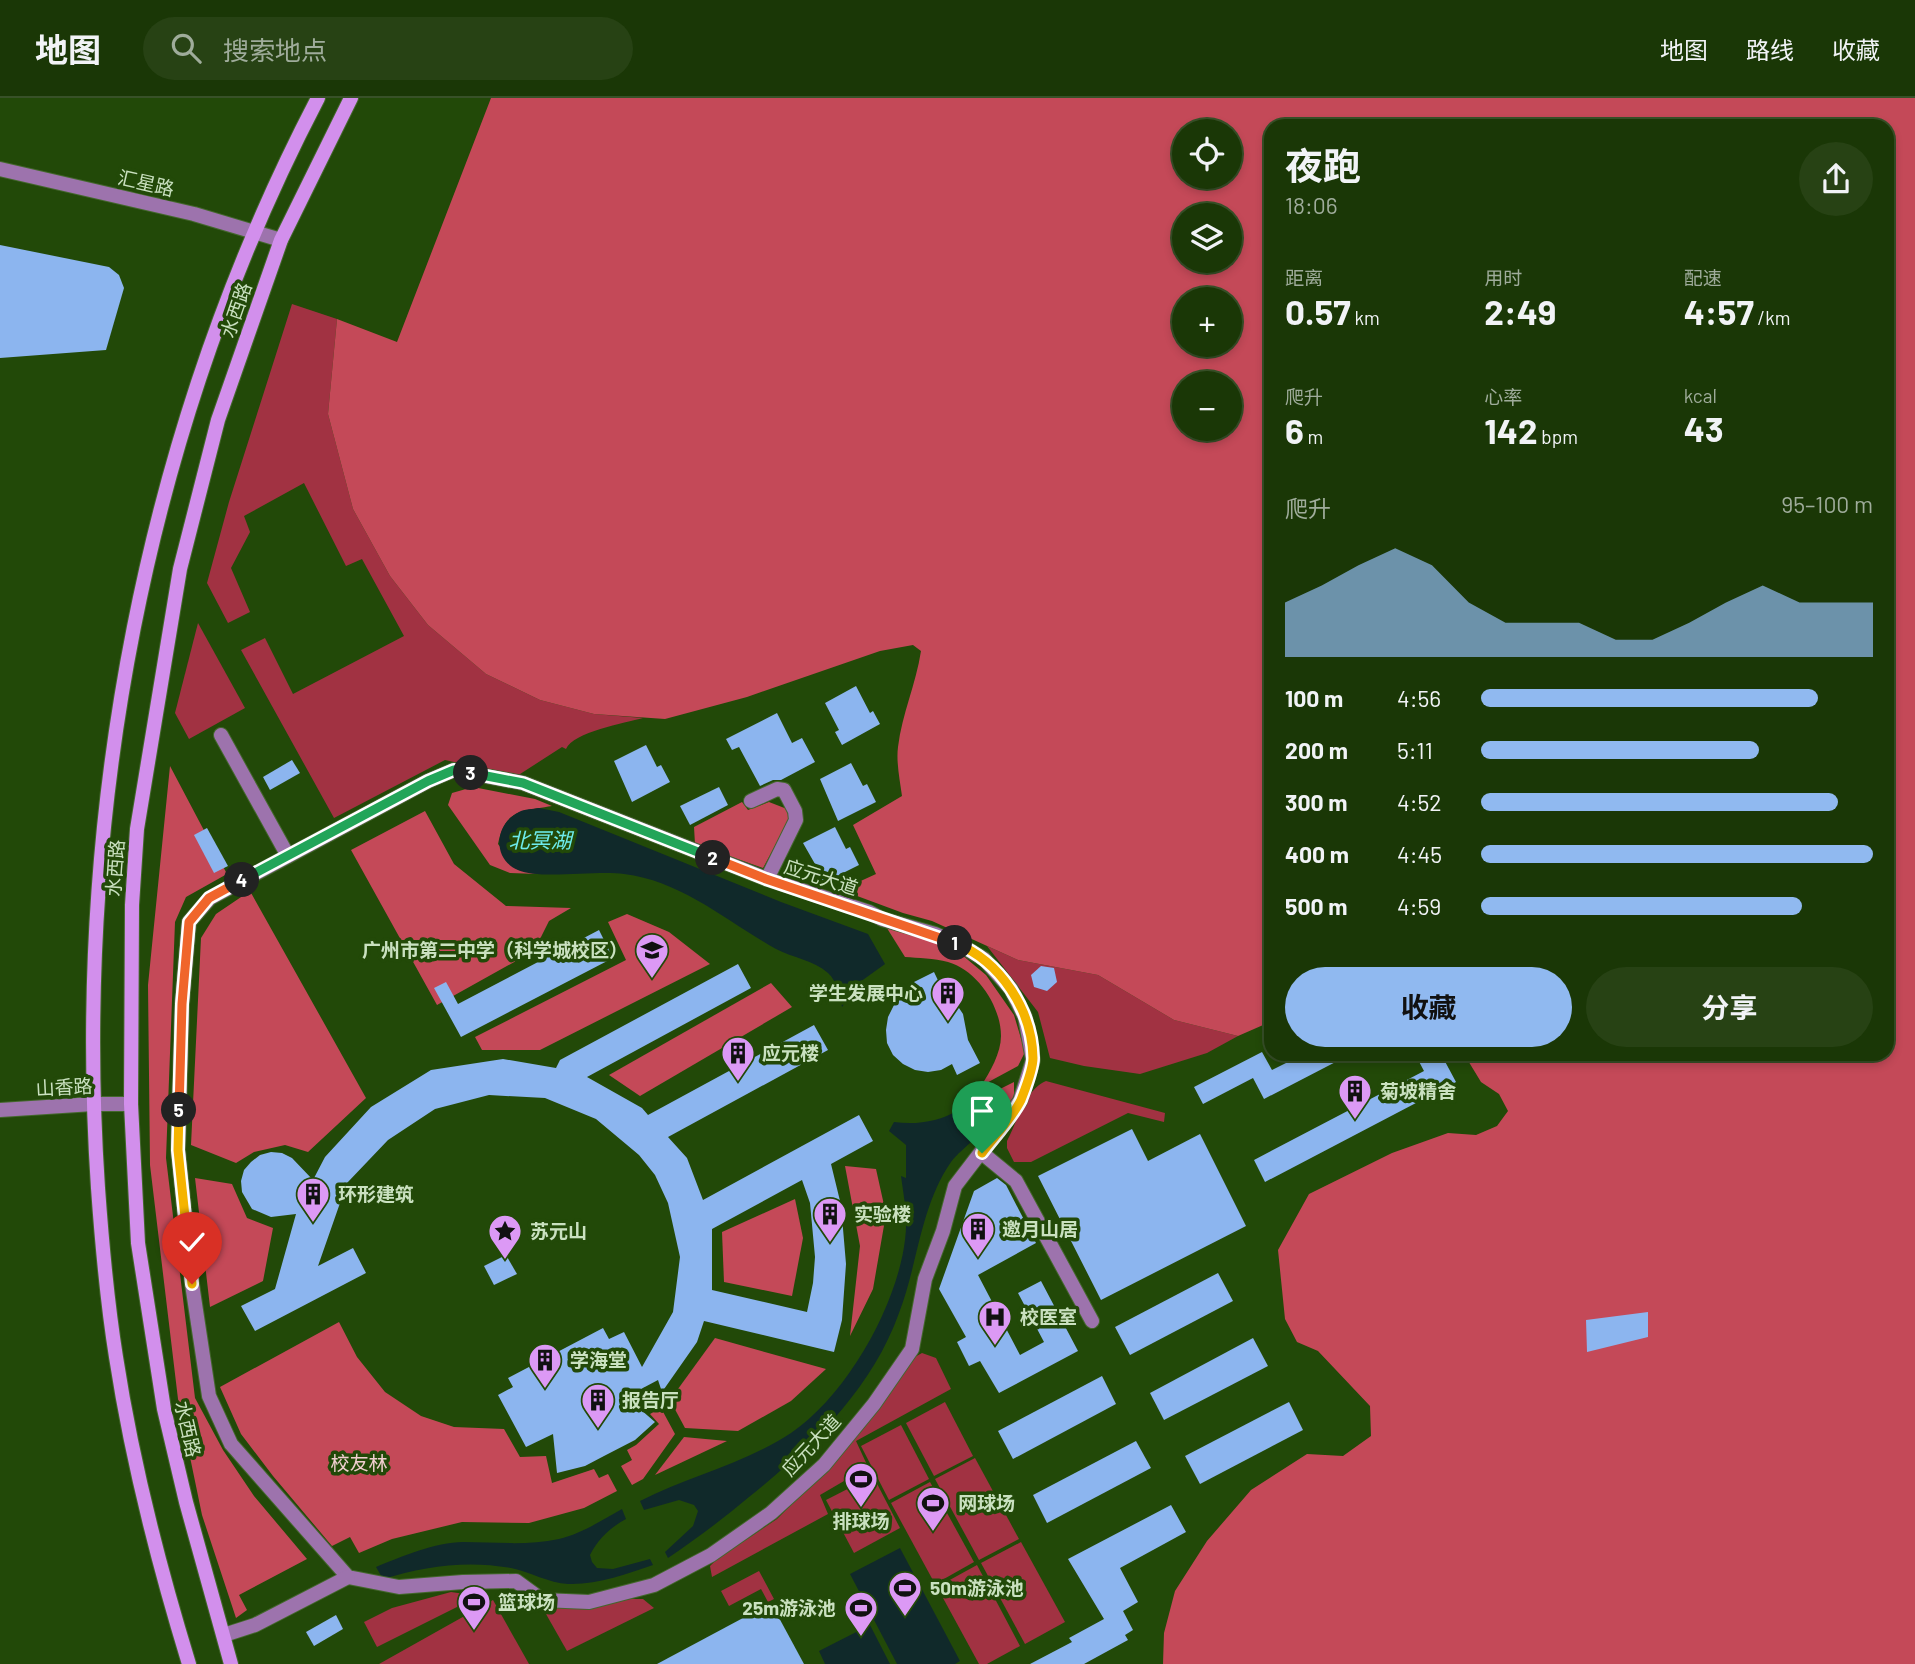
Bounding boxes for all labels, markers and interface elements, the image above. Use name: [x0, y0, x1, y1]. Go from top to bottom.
search box: [143, 17, 633, 80]
text: 地图: [35, 29, 101, 69]
icon: search: [167, 29, 205, 67]
text: 搜索地点: [223, 34, 327, 65]
text: 地图: [1660, 35, 1708, 64]
text: 路线: [1746, 35, 1794, 64]
text: 收藏: [1832, 35, 1880, 64]
map controls: [1172, 119, 1242, 441]
button: locate: [1172, 119, 1242, 189]
text: 夜跑: [1285, 142, 1361, 188]
button: share: [1799, 142, 1873, 216]
street label: 汇星路: [116, 165, 176, 200]
text: 18:06: [1285, 191, 1338, 219]
button: layers: [1172, 203, 1242, 273]
text: 距离: [1285, 266, 1323, 289]
text: 用时: [1484, 266, 1522, 289]
text: 配速: [1684, 266, 1722, 289]
street label: 水西路: [215, 279, 256, 341]
button: +: [1172, 287, 1242, 357]
text: 0.57: [1285, 290, 1351, 332]
text: 2:49: [1484, 290, 1556, 332]
text: 4:57: [1684, 290, 1754, 332]
text: km: [1351, 306, 1380, 329]
text: /km: [1754, 306, 1790, 329]
button: −: [1172, 371, 1242, 441]
text: kcal: [1684, 384, 1717, 407]
text: 爬升: [1285, 385, 1323, 408]
text: 心率: [1484, 385, 1522, 408]
text: 43: [1684, 407, 1724, 449]
text: 6: [1285, 409, 1304, 451]
text: 142: [1484, 409, 1538, 451]
text: m: [1304, 425, 1323, 448]
text: bpm: [1538, 425, 1578, 448]
text: 95–100 m: [1781, 490, 1873, 518]
text: 爬升: [1285, 494, 1331, 522]
text: 100 m: [1285, 684, 1343, 712]
text: 4:56: [1397, 684, 1441, 712]
text: 200 m: [1285, 736, 1348, 764]
text: 5:11: [1397, 736, 1433, 764]
pin: 3: [454, 756, 489, 790]
text: 3: [465, 761, 476, 784]
text: 300 m: [1285, 788, 1347, 816]
text: 4:52: [1397, 788, 1442, 816]
water label: 北冥湖: [509, 827, 574, 852]
street label: 水西路: [101, 839, 128, 897]
pin: 2: [696, 840, 730, 876]
text: 400 m: [1285, 840, 1349, 868]
text: 4:45: [1397, 840, 1442, 868]
text: 2: [707, 846, 718, 869]
street label: 应元大道: [781, 854, 861, 899]
pin: 4: [224, 862, 260, 898]
text: 4: [236, 868, 247, 891]
text: 500 m: [1285, 892, 1347, 920]
text: 4:59: [1397, 892, 1441, 920]
pin: 1: [937, 926, 972, 960]
school or university icon: 广州市第二中学（科学城校区）: [633, 931, 671, 980]
text: 1: [951, 931, 958, 954]
place label: 广州市第二中学（科学城校区）: [362, 938, 628, 961]
button: 收藏: [1285, 967, 1572, 1047]
button: 分享: [1586, 967, 1873, 1047]
building icon: 学生发展中心: [929, 974, 967, 1023]
place label: 学生发展中心: [809, 981, 923, 1004]
building icon: 应元楼: [719, 1034, 757, 1083]
place label: 应元楼: [762, 1041, 819, 1064]
building icon: 菊坡精舍: [1336, 1072, 1374, 1121]
street label: 山香路: [35, 1074, 93, 1099]
place label: 菊坡精舍: [1380, 1079, 1456, 1102]
pin: [952, 1081, 1012, 1153]
icon: arrive: [963, 1092, 1001, 1130]
pin: 5: [162, 1093, 196, 1128]
text: 5: [173, 1098, 184, 1121]
building icon: 环形建筑: [294, 1175, 332, 1224]
place label: 环形建筑: [338, 1182, 414, 1205]
building icon: 实验楼: [811, 1195, 849, 1244]
place label: 实验楼: [854, 1202, 911, 1225]
building icon: 邀月山居: [959, 1210, 997, 1259]
pin: [162, 1212, 222, 1284]
place icon: 苏元山: [486, 1212, 524, 1261]
place label: 邀月山居: [1002, 1217, 1078, 1240]
place label: 苏元山: [530, 1219, 587, 1242]
icon: check: [173, 1223, 211, 1261]
hospital icon: 校医室: [976, 1298, 1014, 1347]
place label: 校医室: [1020, 1305, 1077, 1328]
building icon: 学海堂: [526, 1341, 564, 1390]
place label: 学海堂: [570, 1348, 627, 1371]
building icon: 报告厅: [579, 1381, 617, 1430]
place label: 报告厅: [622, 1388, 679, 1411]
street label: 水西路: [171, 1399, 206, 1459]
street label: 应元大道: [776, 1409, 845, 1480]
park label: 校友林: [330, 1451, 388, 1474]
sports icon: 排球场: [842, 1460, 880, 1509]
sports icon: 网球场: [914, 1484, 952, 1533]
place label: 网球场: [958, 1491, 1015, 1514]
place label: 排球场: [832, 1509, 890, 1532]
sports icon: 50m游泳池: [886, 1569, 924, 1618]
place label: 50m游泳池: [930, 1576, 1024, 1599]
sports icon: 篮球场: [455, 1583, 493, 1632]
sports icon: 25m游泳池: [842, 1589, 880, 1638]
place label: 篮球场: [498, 1590, 555, 1613]
place label: 25m游泳池: [742, 1596, 836, 1619]

